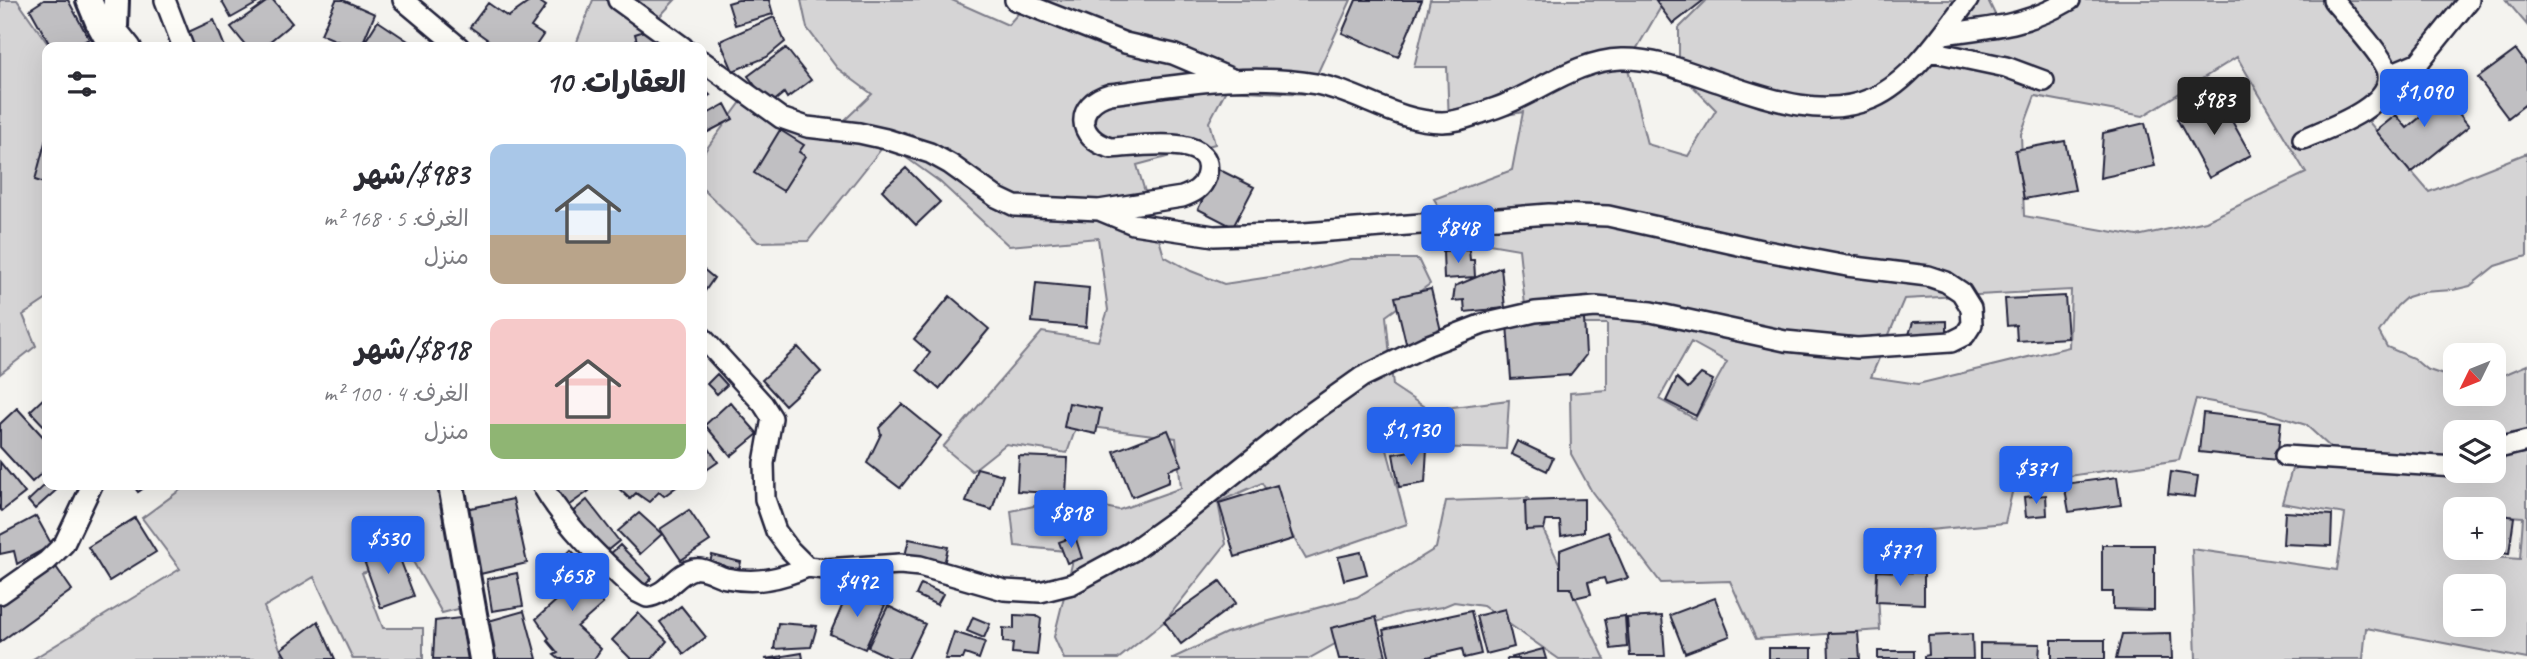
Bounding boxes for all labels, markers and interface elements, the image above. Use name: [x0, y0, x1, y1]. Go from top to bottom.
text: العقارات: 10: [545, 63, 686, 101]
icon: filters: [63, 65, 101, 103]
pin: $1,090: [2367, 69, 2481, 129]
text: $1,090: [2396, 77, 2452, 106]
pin: $983: [2173, 78, 2255, 137]
text: $983: [2193, 85, 2235, 114]
text: $983/شهر: [356, 155, 469, 193]
icon: home: [546, 172, 630, 256]
text: الغرف: 5 · 168 m²: [323, 204, 469, 233]
pin: $848: [1417, 205, 1499, 265]
text: $848: [1437, 213, 1479, 242]
text: منزل: [424, 242, 469, 271]
text: $818/شهر: [355, 330, 469, 368]
north arrow: [2443, 343, 2506, 406]
map controls: [2443, 343, 2506, 637]
icon: home: [546, 347, 630, 431]
text: الغرف: 4 · 100 m²: [323, 379, 469, 408]
pin: $1,130: [1354, 407, 1468, 467]
text: $1,130: [1383, 415, 1439, 444]
text: منزل: [424, 417, 469, 446]
button: layers: [2443, 420, 2506, 483]
pin: $371: [1995, 447, 2077, 506]
text: $371: [2015, 454, 2057, 483]
pin: $818: [1030, 490, 1112, 550]
button: +: [2443, 497, 2506, 560]
text: $818: [1050, 498, 1092, 527]
pin: $530: [347, 516, 429, 576]
text: $530: [367, 524, 409, 553]
pin: $771: [1859, 528, 1941, 588]
text: $771: [1879, 536, 1921, 565]
pin: $658: [531, 554, 613, 613]
pin: $492: [816, 560, 898, 619]
text: $658: [551, 561, 593, 590]
text: $492: [836, 567, 878, 596]
button: −: [2443, 574, 2506, 637]

